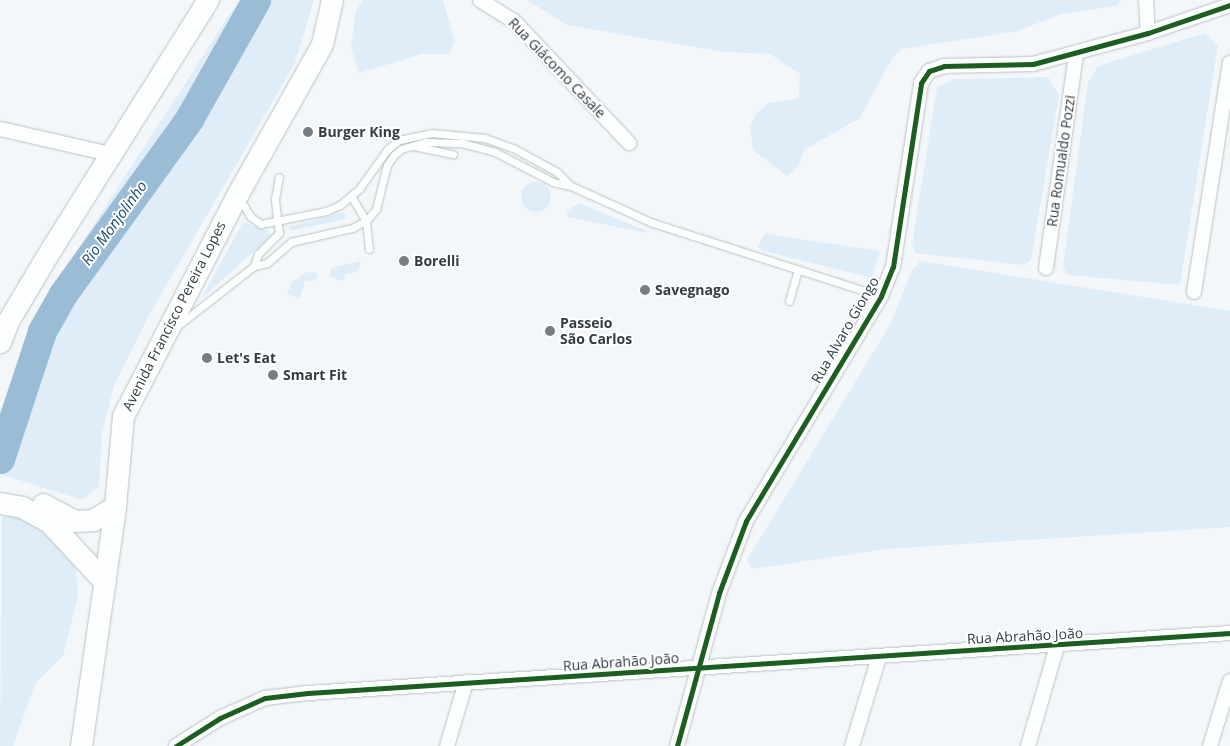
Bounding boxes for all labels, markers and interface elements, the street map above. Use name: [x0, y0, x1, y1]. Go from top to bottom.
street label: Rua Giácomo Casale: [505, 14, 609, 122]
street label: Rua Romualdo Pozzi: [1043, 94, 1079, 228]
place label: Burger King: [318, 124, 400, 140]
marker: Burger King: [302, 126, 314, 138]
water label: Rio Monjolinho: [77, 177, 151, 269]
street label: Avenida Francisco Pereira Lopes: [119, 219, 229, 413]
place label: Borelli: [414, 253, 460, 269]
marker: Borelli: [398, 255, 410, 267]
street label: Rua Alvaro Giongo: [808, 274, 882, 386]
place label: Savegnago: [655, 282, 730, 298]
marker: Savegnago: [639, 284, 651, 296]
place label: Passeio São Carlos: [560, 315, 632, 348]
marker: Passeio São Carlos: [544, 325, 556, 337]
place label: Let's Eat: [217, 350, 276, 366]
marker: Let's Eat: [201, 352, 213, 364]
place label: Smart Fit: [283, 367, 347, 383]
marker: Smart Fit: [267, 369, 279, 381]
street label: Rua Abrahão João: [966, 625, 1084, 647]
street label: Rua Abrahão João: [562, 650, 680, 674]

